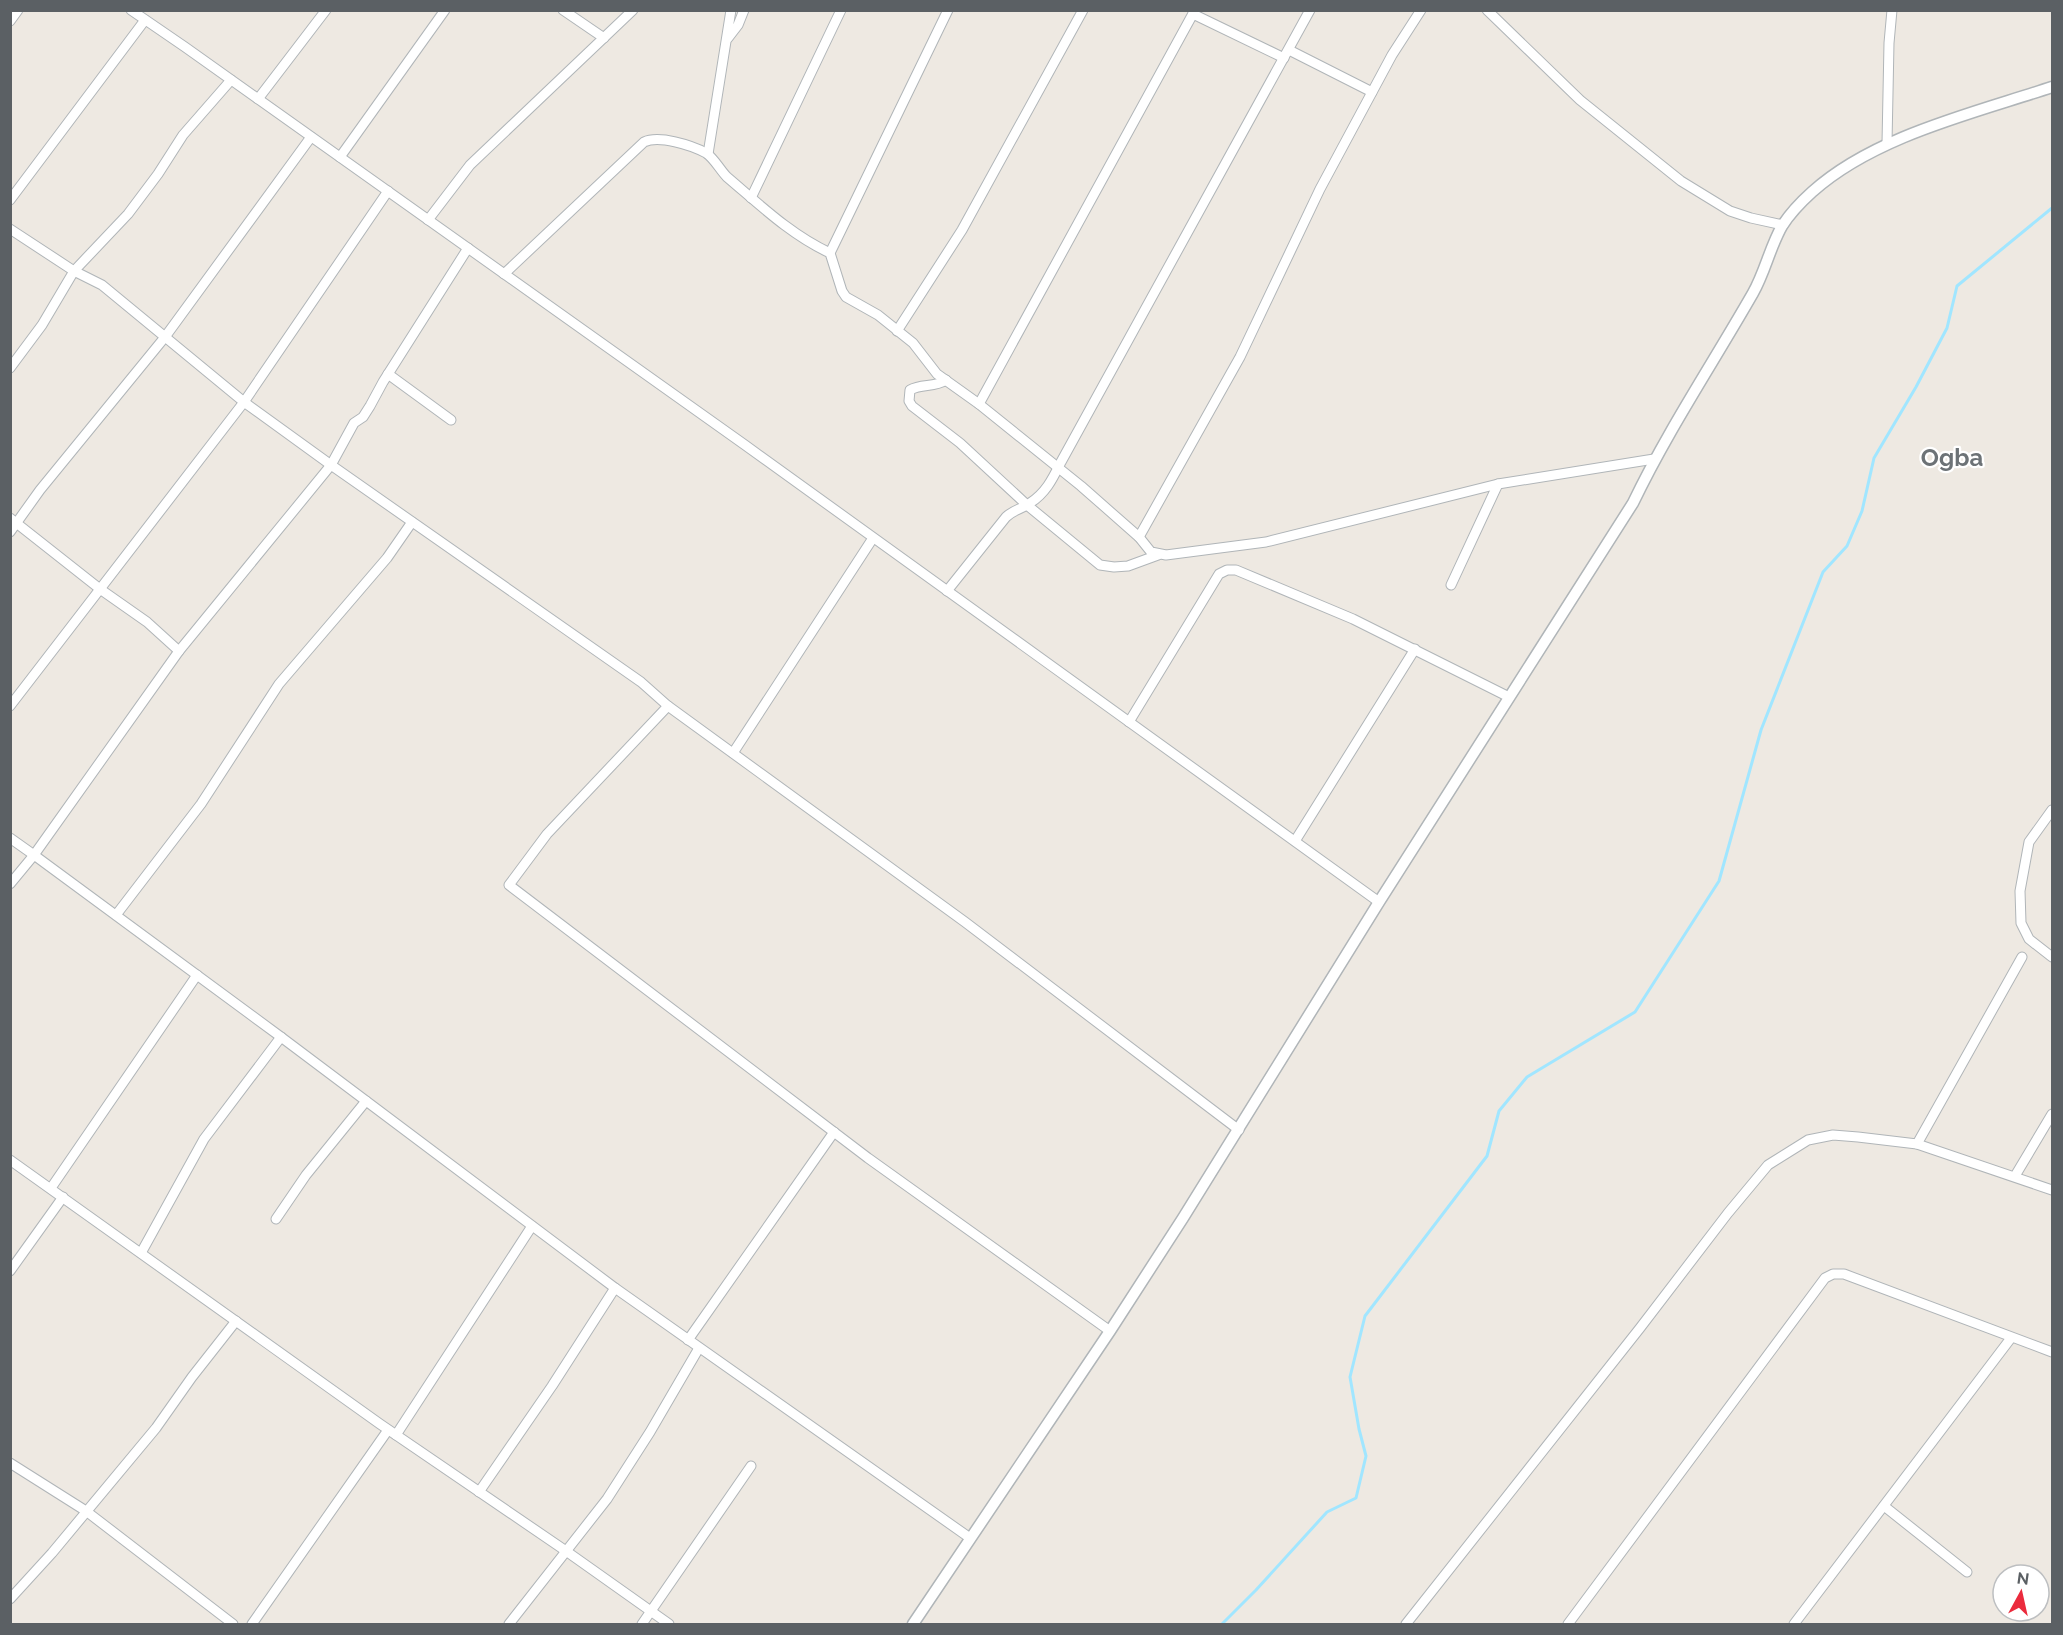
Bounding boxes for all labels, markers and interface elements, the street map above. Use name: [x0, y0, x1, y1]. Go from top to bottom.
district label: Ogba: [1921, 443, 1983, 472]
north arrow: [1991, 1563, 2051, 1623]
text: N: [2016, 1568, 2030, 1589]

